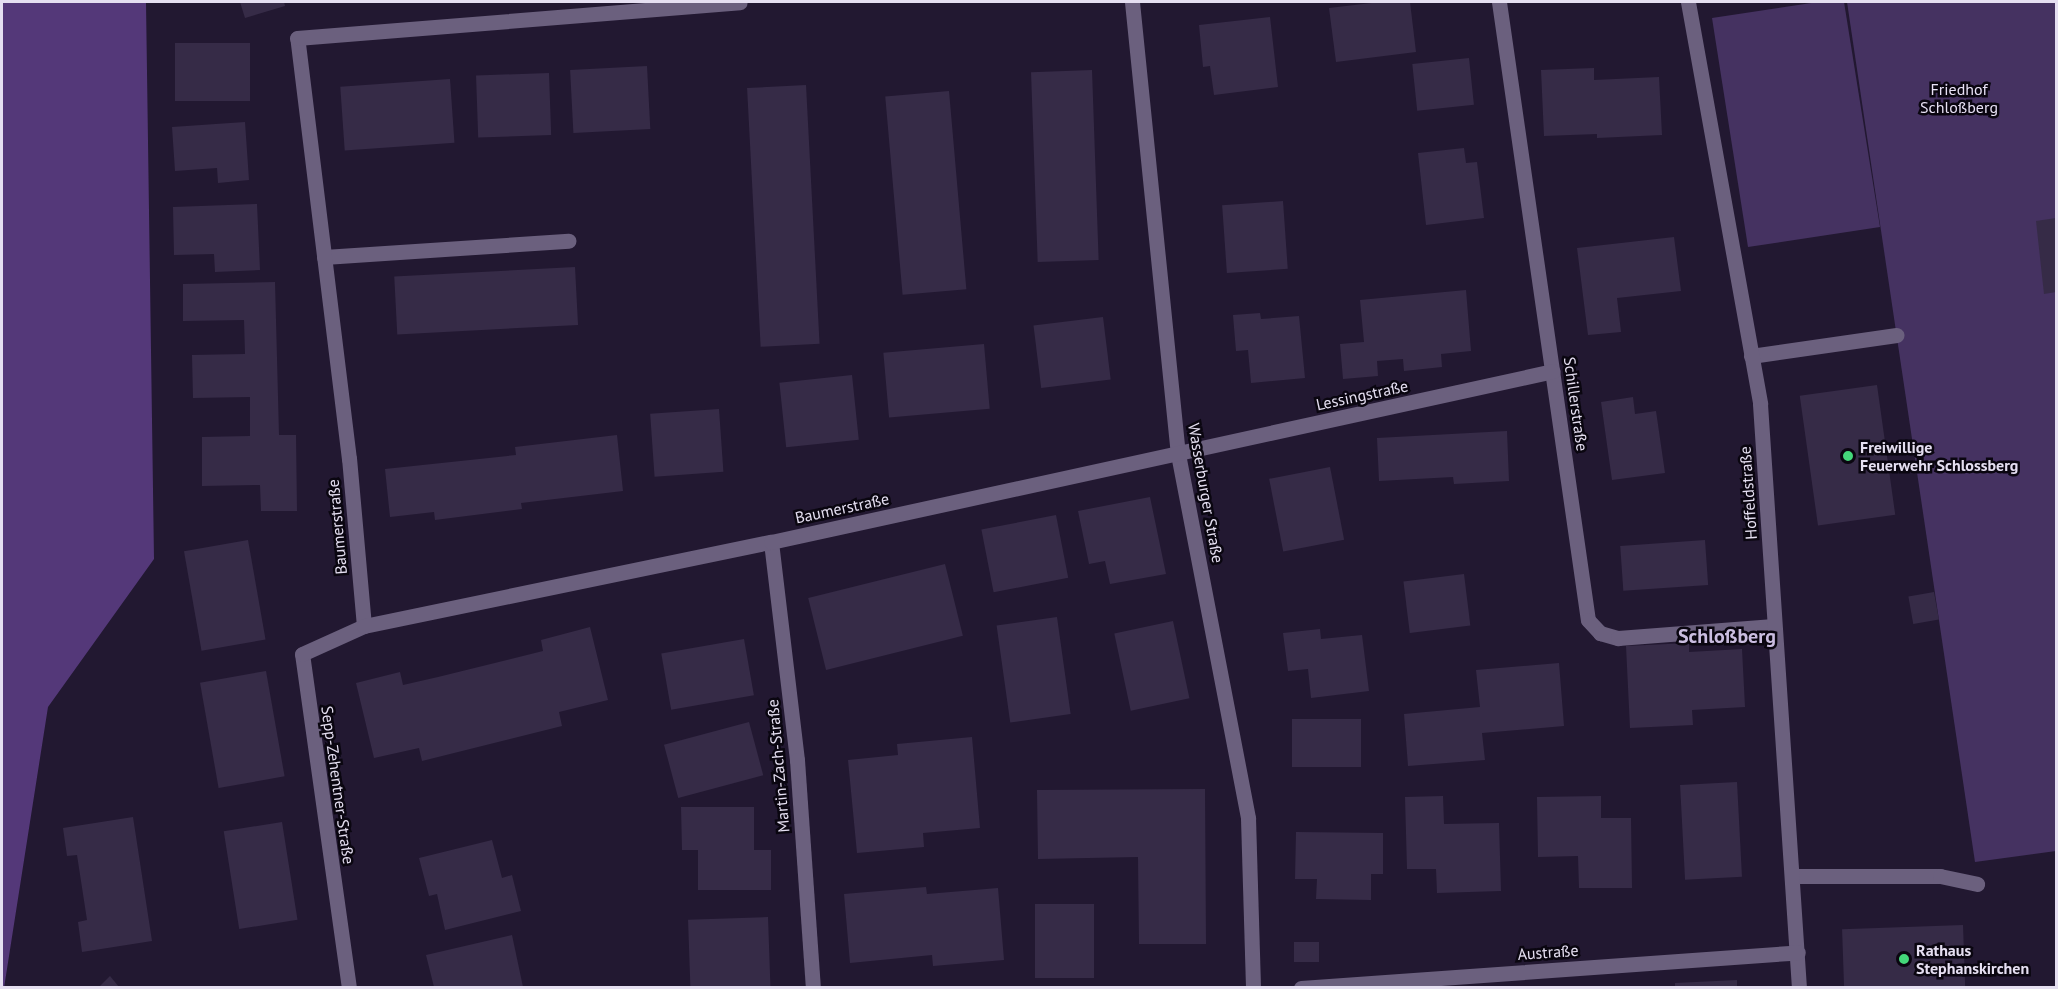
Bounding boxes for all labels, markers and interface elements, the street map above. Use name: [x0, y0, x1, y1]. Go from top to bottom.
park label: Friedhof Schloßberg: [1920, 79, 1998, 117]
street label: Schillerstraße: [1560, 356, 1592, 452]
street label: Lessingstraße: [1314, 376, 1410, 414]
street label: Wasserburger Straße: [1184, 422, 1228, 564]
place label: Freiwillige Feuerwehr Schlossberg: [1860, 437, 2018, 475]
street label: Hoffeldstraße: [1735, 446, 1761, 540]
marker: Freiwillige Feuerwehr Schlossberg: [1841, 449, 1855, 463]
street label: Baumerstraße: [323, 479, 351, 575]
street label: Baumerstraße: [793, 489, 891, 527]
district label: Schloßberg: [1678, 624, 1776, 648]
street label: Martin-Zach-Straße: [763, 699, 793, 833]
street label: Sepp-Zehentner-Straße: [317, 705, 359, 865]
street label: Austraße: [1517, 940, 1579, 964]
place label: Rathaus Stephanskirchen: [1916, 940, 2029, 978]
marker: Rathaus Stephanskirchen: [1897, 952, 1911, 966]

